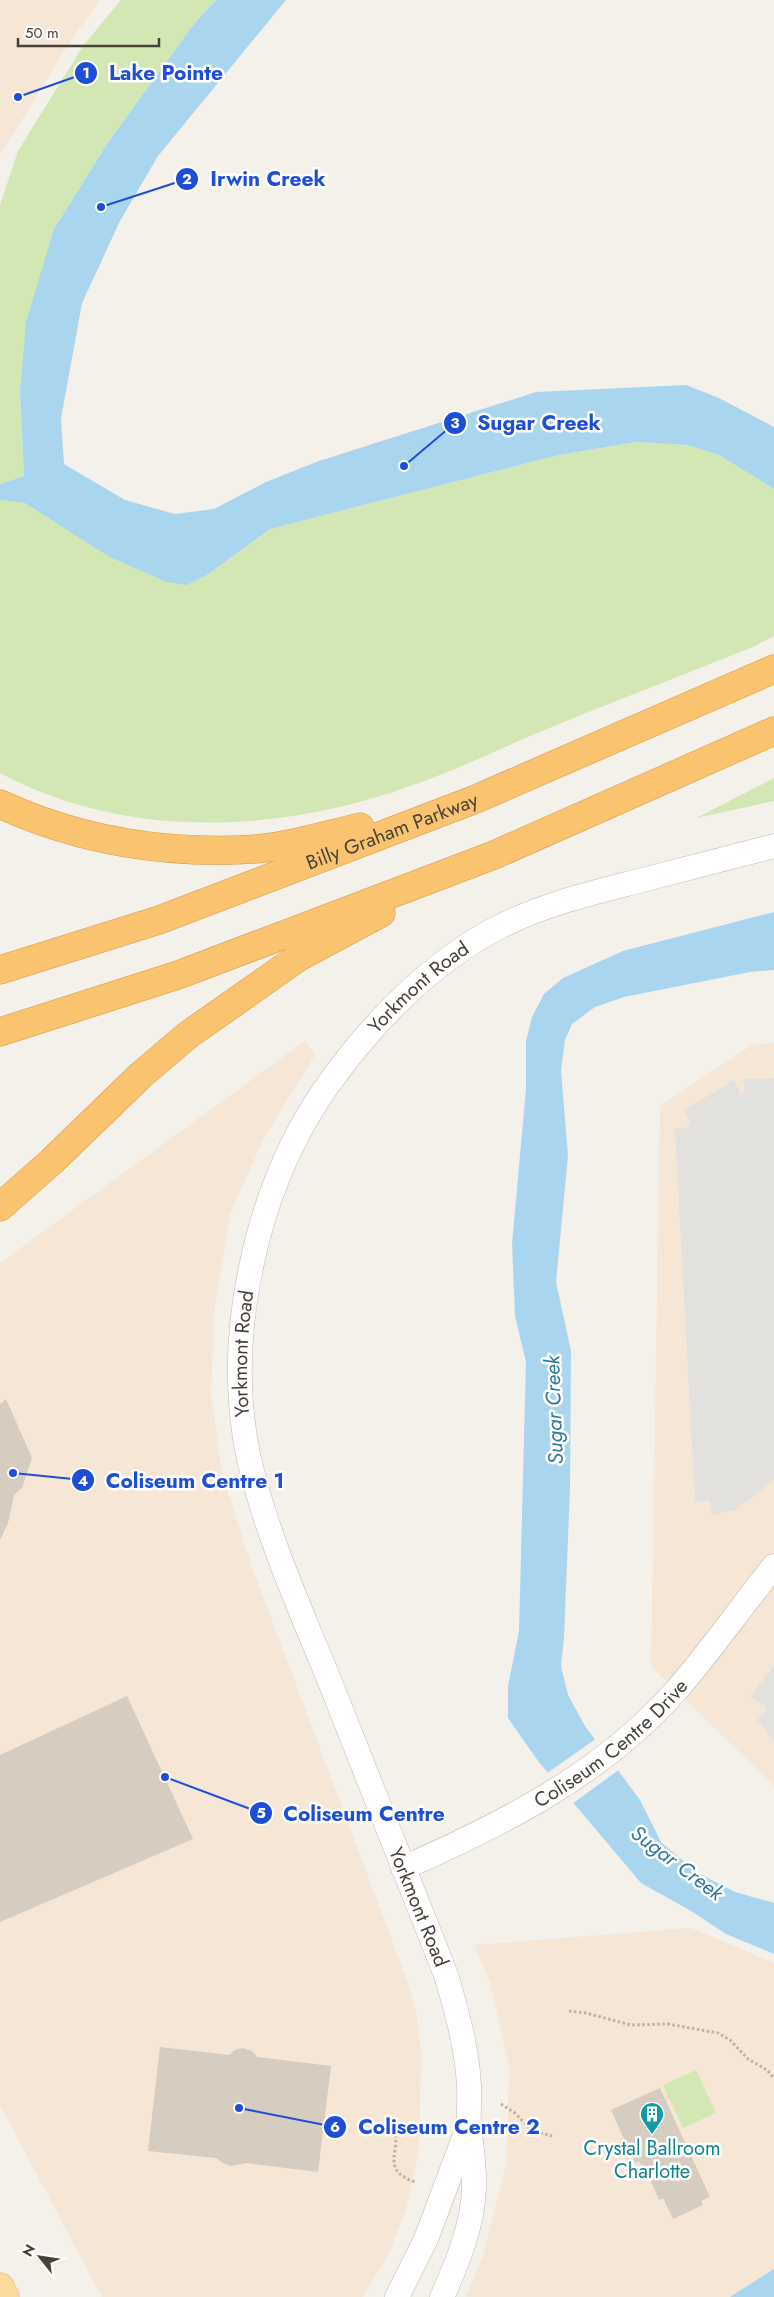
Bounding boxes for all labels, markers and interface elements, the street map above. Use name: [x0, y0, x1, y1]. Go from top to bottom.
scale bar: [18, 15, 159, 47]
text: 50 m: [25, 22, 59, 44]
callout: Lake Pointe: [74, 55, 233, 91]
text: Lake Pointe: [109, 58, 223, 88]
text: 1: [82, 62, 90, 84]
callout: Irwin Creek: [175, 161, 335, 197]
text: Irwin Creek: [210, 164, 326, 194]
text: 2: [182, 168, 192, 190]
callout: Sugar Creek: [443, 405, 611, 441]
text: Sugar Creek: [477, 408, 601, 438]
text: 3: [450, 412, 460, 434]
street label: Billy Graham Parkway: [302, 785, 483, 878]
street label: Yorkmont Road: [361, 934, 475, 1040]
street label: Yorkmont Road: [226, 1288, 261, 1418]
water label: Sugar Creek: [537, 1354, 571, 1465]
callout: Coliseum Centre 1: [70, 1462, 294, 1498]
text: Coliseum Centre 1: [106, 1466, 284, 1496]
text: 4: [78, 1470, 88, 1492]
street label: Coliseum Centre Drive: [529, 1673, 695, 1815]
callout: Coliseum Centre: [248, 1795, 455, 1831]
text: Coliseum Centre: [283, 1799, 445, 1829]
text: 5: [256, 1802, 266, 1824]
water label: Sugar Creek: [624, 1818, 730, 1908]
street label: Yorkmont Road: [381, 1843, 456, 1971]
building icon: Crystal Ballroom Charlotte: [639, 2101, 665, 2135]
callout: Coliseum Centre 2: [323, 2109, 550, 2145]
text: Coliseum Centre 2: [358, 2112, 540, 2142]
text: 6: [330, 2116, 340, 2138]
place label: Crystal Ballroom Charlotte: [583, 2134, 721, 2186]
north arrow: [15, 2232, 65, 2282]
text: N: [17, 2241, 40, 2260]

